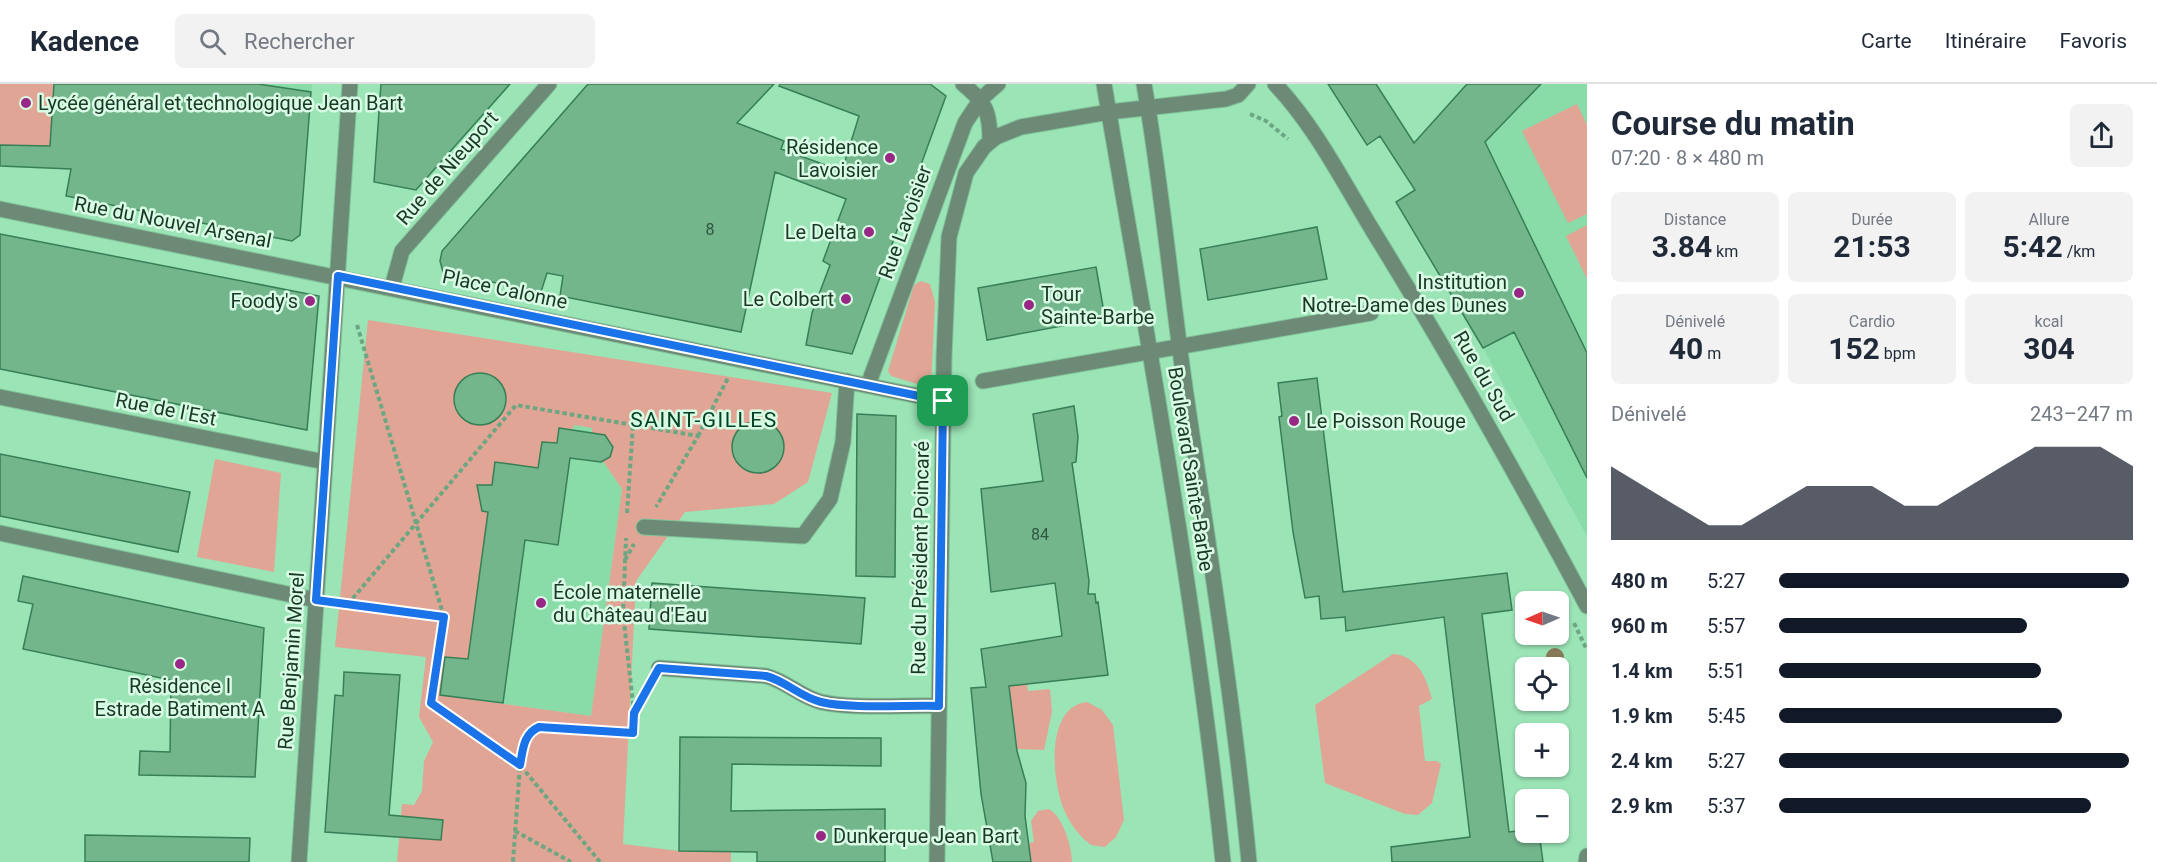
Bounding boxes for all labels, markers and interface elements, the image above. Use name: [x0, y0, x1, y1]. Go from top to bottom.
search box: [175, 14, 595, 68]
text: Kadence: [30, 25, 139, 58]
icon: search: [196, 25, 229, 58]
text: Rechercher: [244, 29, 355, 54]
text: Carte: [1861, 29, 1912, 53]
text: Itinéraire: [1945, 29, 2026, 53]
text: Favoris: [2059, 29, 2127, 53]
place label: Lycée général et technologique Jean Bart: [38, 91, 403, 115]
marker: Lycée général et technologique Jean Bart: [19, 96, 33, 110]
text: Course du matin: [1611, 104, 1855, 143]
button: share: [2070, 104, 2133, 167]
street label: Rue de Nieuport: [391, 106, 503, 230]
place label: Résidence Lavoisier: [786, 135, 878, 182]
text: 07:20 · 8 × 480 m: [1611, 146, 1764, 170]
marker: Résidence Lavoisier: [883, 151, 897, 165]
street label: Rue Lavoisier: [873, 162, 937, 282]
street label: Rue du Nouvel Arsenal: [72, 191, 274, 253]
text: Distance: [1664, 210, 1726, 229]
text: Durée: [1851, 210, 1893, 229]
text: Allure: [2029, 210, 2069, 229]
house number: 8: [706, 220, 715, 239]
place label: Le Delta: [785, 220, 857, 244]
marker: Le Delta: [862, 225, 876, 239]
text: 3.84: [1652, 229, 1712, 264]
text: 21:53: [1833, 229, 1911, 264]
text: 5:42: [2003, 229, 2063, 264]
text: km: [1712, 242, 1738, 261]
text: /km: [2063, 242, 2095, 261]
street label: Place Calonne: [440, 264, 570, 314]
place label: Institution Notre-Dame des Dunes: [1302, 270, 1507, 317]
place label: Tour Sainte-Barbe: [1041, 282, 1154, 329]
marker: Institution Notre-Dame des Dunes: [1512, 286, 1526, 300]
place label: Le Colbert: [743, 287, 834, 311]
place label: Foody's: [230, 289, 298, 313]
marker: Le Colbert: [839, 292, 853, 306]
marker: Foody's: [303, 294, 317, 308]
marker: Tour Sainte-Barbe: [1022, 298, 1036, 312]
text: Dénivelé: [1665, 312, 1725, 331]
text: Cardio: [1849, 312, 1895, 331]
text: kcal: [2035, 312, 2063, 331]
street label: Rue du Sud: [1449, 327, 1519, 425]
text: 40: [1669, 331, 1703, 366]
text: 152: [1828, 331, 1880, 366]
text: 304: [2023, 331, 2075, 366]
text: m: [1703, 344, 1721, 363]
text: bpm: [1880, 344, 1916, 363]
street label: Boulevard Sainte-Barbe: [1163, 365, 1219, 573]
pin: [917, 375, 968, 426]
icon: arrive: [926, 384, 959, 417]
street label: Rue de l'Est: [113, 387, 219, 431]
text: Dénivelé: [1611, 402, 1686, 426]
text: 243–247 m: [2030, 402, 2133, 426]
district label: SAINT-GILLES: [630, 408, 778, 432]
place label: Le Poisson Rouge: [1306, 409, 1466, 433]
marker: Le Poisson Rouge: [1287, 414, 1301, 428]
street label: Rue du Président Poincaré: [906, 441, 934, 675]
house number: 84: [1031, 525, 1049, 544]
text: 480 m: [1611, 569, 1668, 593]
text: 5:27: [1707, 569, 1746, 593]
street label: Rue Benjamin Morel: [273, 571, 309, 751]
place label: École maternelle du Château d'Eau: [553, 580, 707, 627]
north arrow: [1515, 591, 1569, 645]
map controls: [1515, 591, 1569, 843]
marker: École maternelle du Château d'Eau: [534, 596, 548, 610]
text: 960 m: [1611, 614, 1668, 638]
text: 5:57: [1707, 614, 1746, 638]
marker: Résidence l Estrade Batiment A: [173, 657, 187, 671]
button: locate: [1515, 657, 1569, 711]
text: 1.4 km: [1611, 659, 1673, 683]
text: 5:51: [1707, 659, 1746, 683]
place label: Résidence l Estrade Batiment A: [95, 674, 265, 721]
text: 1.9 km: [1611, 704, 1673, 728]
text: 5:45: [1707, 704, 1746, 728]
button: +: [1515, 723, 1569, 777]
text: 2.4 km: [1611, 749, 1673, 773]
text: 5:27: [1707, 749, 1746, 773]
button: −: [1515, 789, 1569, 843]
text: 2.9 km: [1611, 794, 1673, 818]
text: 5:37: [1707, 794, 1746, 818]
place label: Dunkerque Jean Bart: [833, 824, 1019, 848]
marker: Dunkerque Jean Bart: [814, 829, 828, 843]

